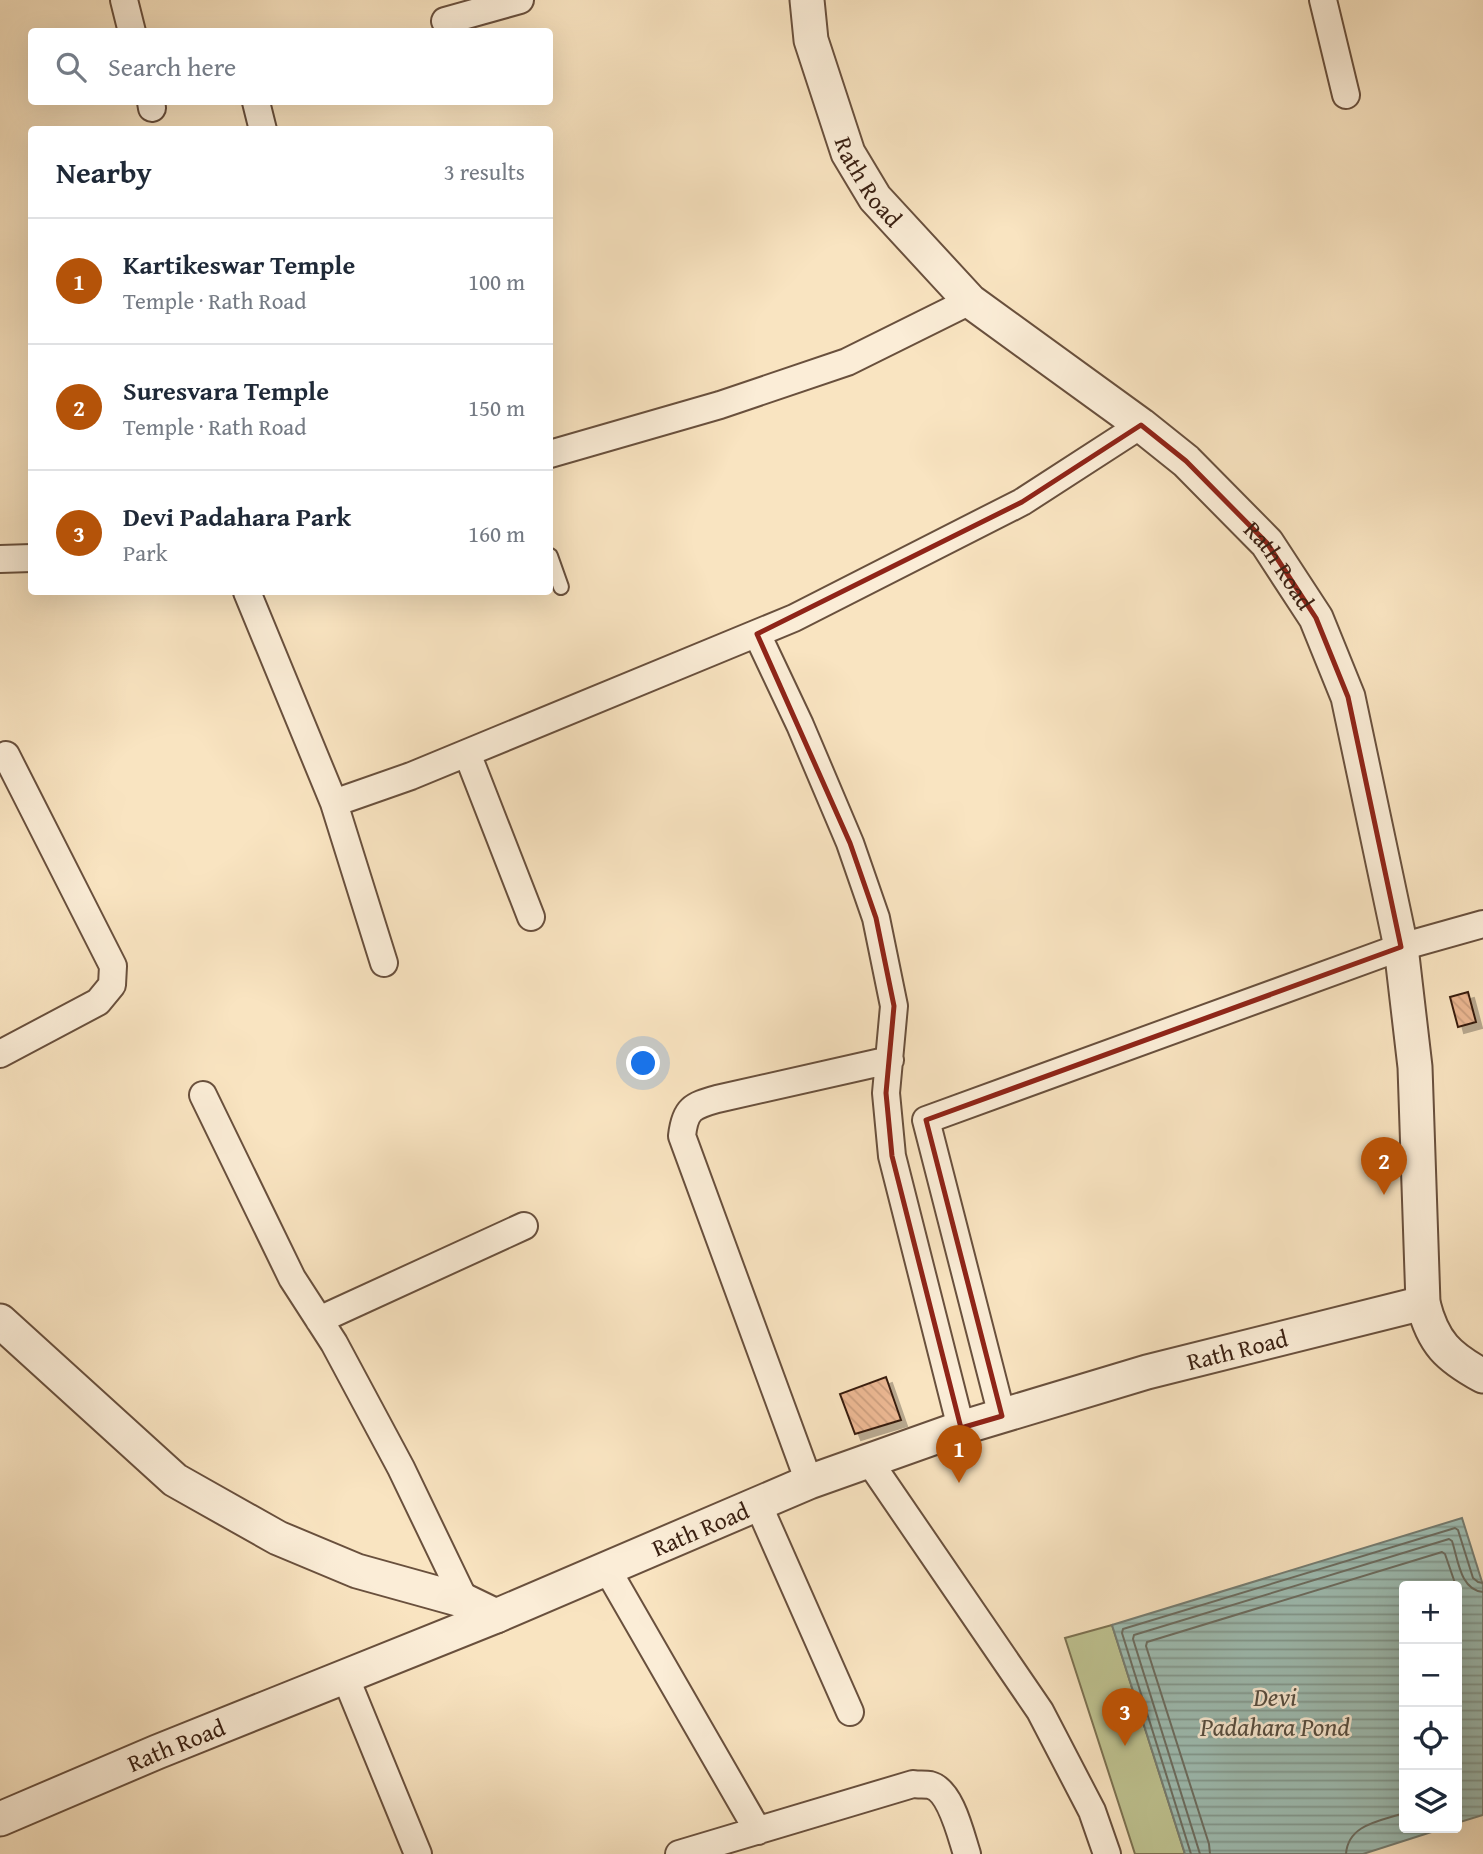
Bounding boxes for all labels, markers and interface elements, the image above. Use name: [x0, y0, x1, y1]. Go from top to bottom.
search box: [28, 28, 553, 105]
text: Search here: [108, 47, 236, 86]
icon: search: [52, 48, 90, 86]
street label: Rath Road: [826, 132, 911, 235]
text: Nearby: [56, 150, 152, 194]
text: 3 results: [444, 155, 525, 188]
text: Kartikeswar Temple: [123, 245, 355, 284]
text: 1: [73, 265, 85, 298]
text: 100 m: [468, 265, 525, 298]
text: Temple · Rath Road: [123, 284, 307, 317]
text: Suresvara Temple: [123, 371, 329, 410]
text: 2: [73, 391, 85, 424]
text: 150 m: [468, 391, 525, 424]
text: Temple · Rath Road: [123, 410, 307, 443]
text: Devi Padahara Park: [123, 497, 351, 536]
street label: Rath Road: [1236, 512, 1324, 617]
text: 3: [73, 517, 85, 550]
text: 160 m: [468, 517, 525, 550]
text: Park: [123, 536, 167, 569]
your location: [626, 1046, 660, 1080]
pin: 2: [1361, 1137, 1407, 1195]
street label: Rath Road: [1183, 1320, 1291, 1379]
pin: 1: [936, 1425, 982, 1483]
street label: Rath Road: [646, 1492, 754, 1565]
map controls: [1399, 1581, 1462, 1833]
button: +: [1399, 1581, 1462, 1644]
button: −: [1399, 1644, 1462, 1707]
water label: Devi Padahara Pond: [1199, 1677, 1350, 1746]
pin: 3: [1102, 1688, 1148, 1746]
button: locate: [1399, 1707, 1462, 1770]
street label: Rath Road: [122, 1709, 230, 1780]
button: layers: [1399, 1770, 1462, 1833]

